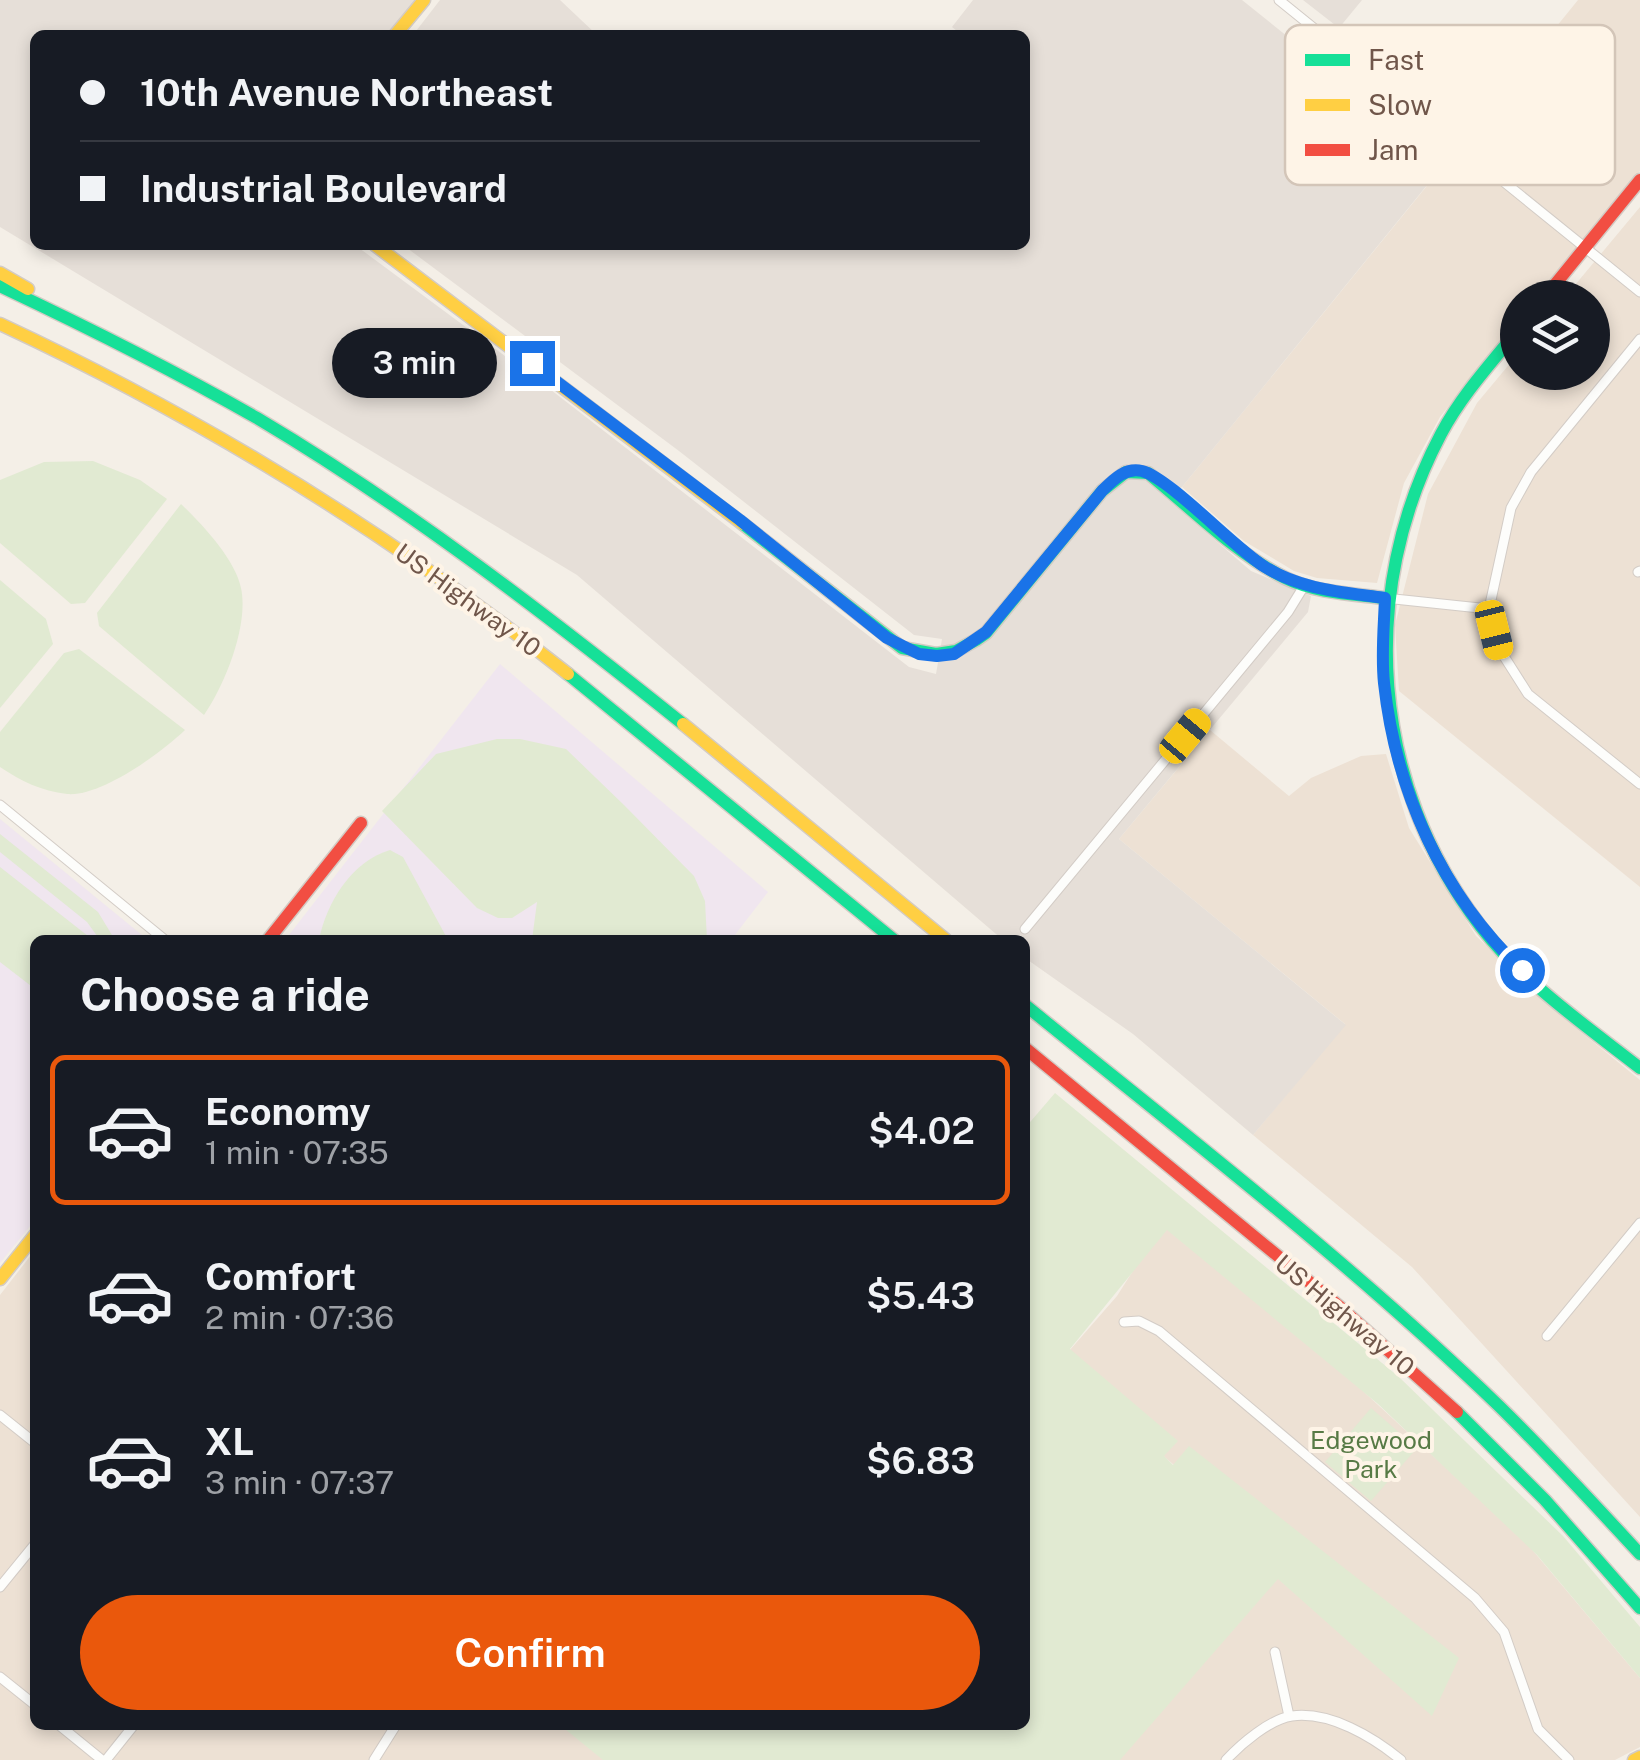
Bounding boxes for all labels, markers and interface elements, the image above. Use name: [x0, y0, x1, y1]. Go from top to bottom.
legend: [1285, 25, 1615, 185]
text: Fast: [1368, 43, 1424, 76]
text: 10th Avenue Northeast: [140, 70, 553, 115]
text: Slow: [1368, 88, 1432, 121]
text: Jam: [1368, 133, 1419, 166]
text: Industrial Boulevard: [140, 166, 507, 211]
map controls: [1500, 280, 1610, 390]
button: layers: [1500, 280, 1610, 390]
callout: 3 min: [332, 328, 497, 398]
route end: [510, 341, 555, 386]
text: 3 min: [373, 344, 456, 381]
street label: US Highway 10: [389, 537, 547, 663]
car: [1472, 597, 1516, 663]
car: [1154, 703, 1216, 769]
route start: [1500, 948, 1545, 993]
text: Choose a ride: [80, 968, 370, 1021]
icon: car: [85, 1085, 175, 1175]
text: Economy: [205, 1089, 371, 1134]
text: $4.02: [868, 1108, 975, 1153]
text: 1 min · 07:35: [205, 1134, 389, 1171]
street label: US Highway 10: [1269, 1248, 1421, 1382]
icon: car: [85, 1250, 175, 1340]
text: Comfort: [205, 1254, 356, 1299]
text: $5.43: [866, 1273, 975, 1318]
text: 2 min · 07:36: [205, 1299, 394, 1336]
icon: car: [85, 1415, 175, 1505]
text: XL: [205, 1419, 254, 1464]
park label: Edgewood Park: [1310, 1425, 1432, 1484]
text: $6.83: [866, 1438, 975, 1483]
text: 3 min · 07:37: [205, 1464, 394, 1501]
button: Confirm: [80, 1595, 980, 1710]

